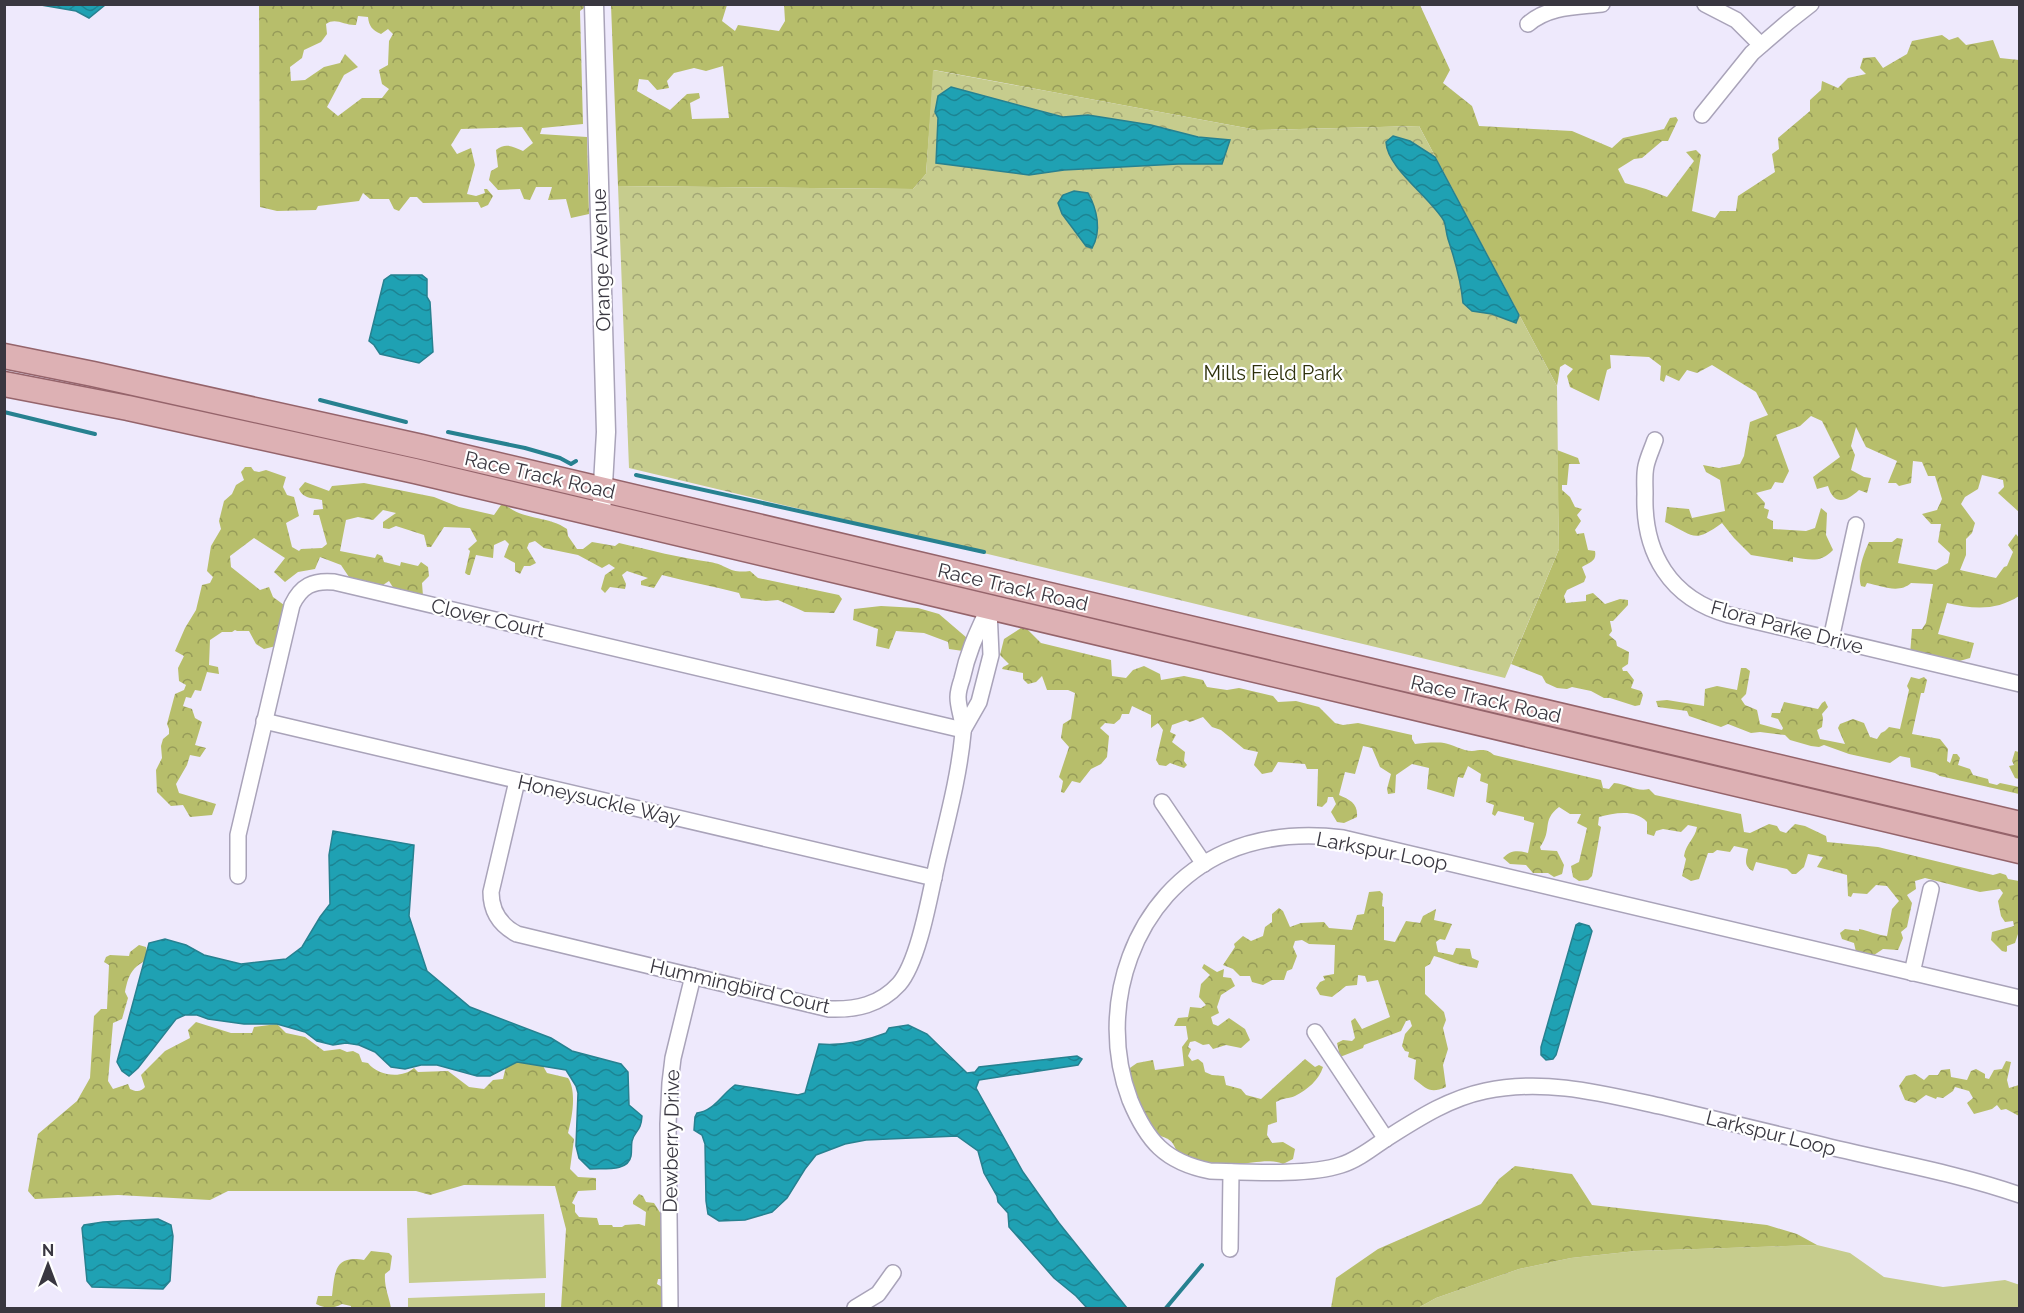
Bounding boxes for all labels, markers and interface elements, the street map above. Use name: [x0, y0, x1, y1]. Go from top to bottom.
street label: Orange Avenue: [586, 188, 615, 332]
park label: Mills Field Park: [1203, 361, 1343, 385]
street label: Race Track Road: [462, 446, 618, 504]
street label: Race Track Road: [935, 558, 1091, 616]
street label: Clover Court: [429, 593, 547, 643]
street label: Flora Parke Drive: [1708, 595, 1866, 659]
street label: Race Track Road: [1408, 670, 1564, 728]
street label: Honeysuckle Way: [515, 770, 683, 830]
street label: Larkspur Loop: [1314, 827, 1450, 875]
street label: Hummingbird Court: [648, 954, 833, 1018]
street label: Dewberry Drive: [658, 1069, 684, 1213]
street label: Larkspur Loop: [1703, 1105, 1839, 1161]
north arrow: [18, 1235, 78, 1295]
text: N: [42, 1241, 54, 1260]

